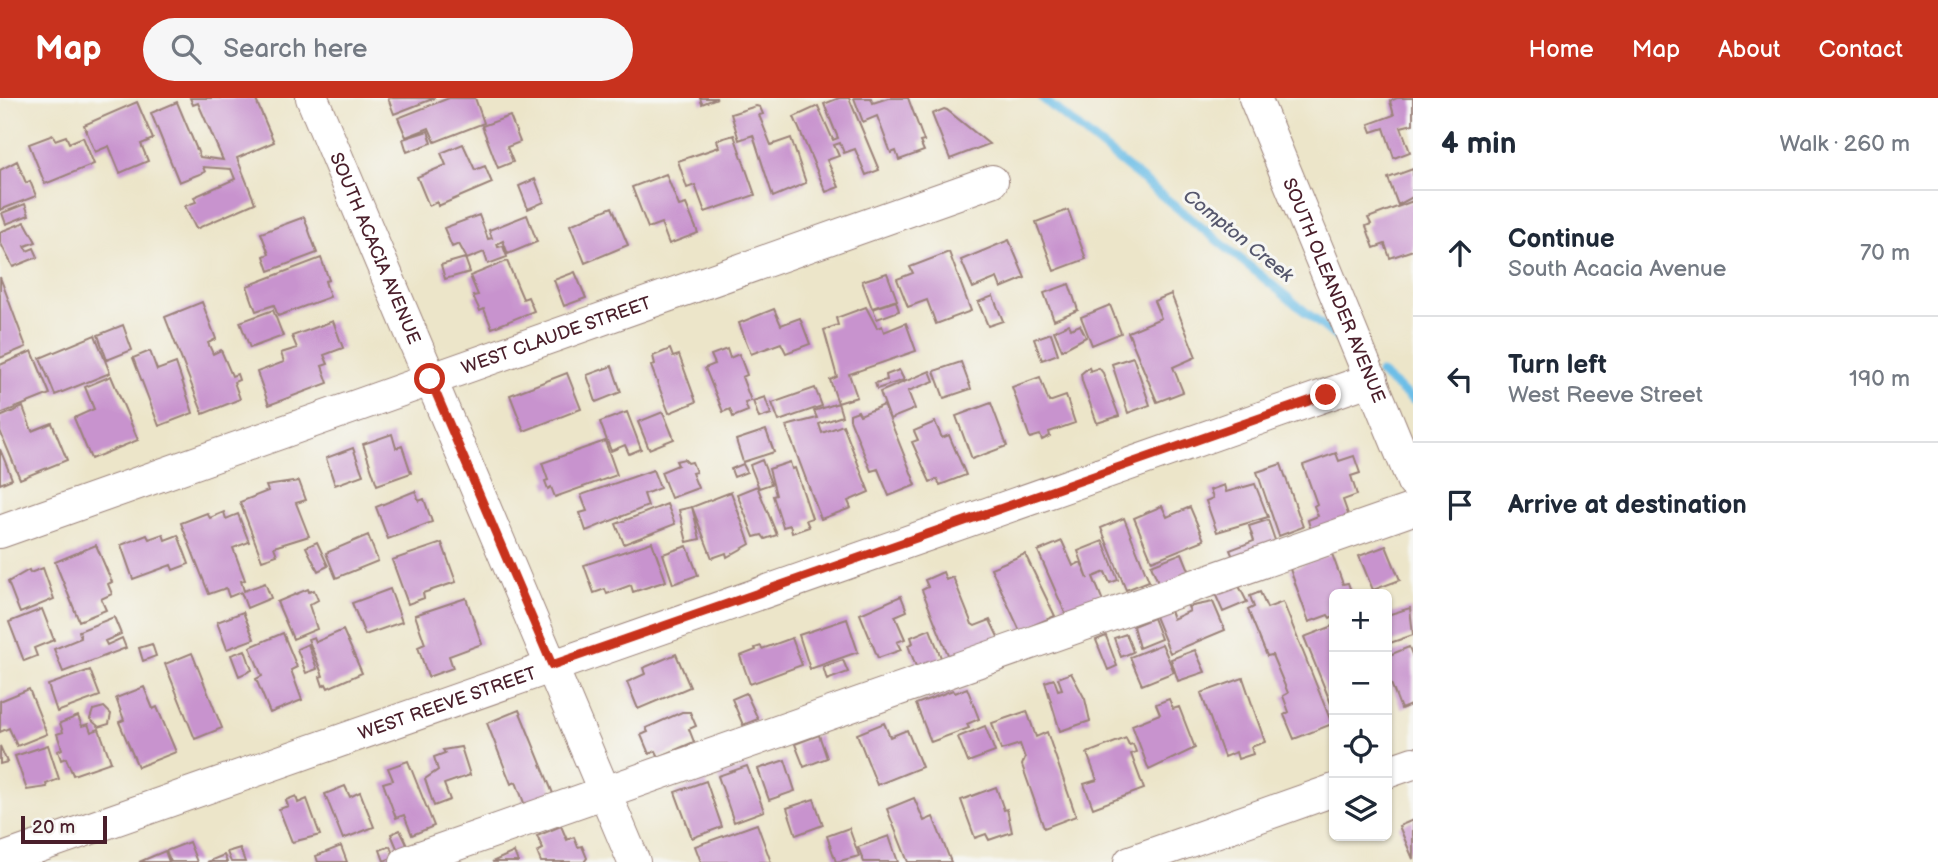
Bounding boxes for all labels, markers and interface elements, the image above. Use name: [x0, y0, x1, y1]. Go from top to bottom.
search box: [143, 18, 633, 81]
text: Map: [35, 29, 101, 69]
icon: search: [167, 30, 205, 68]
text: Search here: [223, 34, 367, 65]
text: Home: [1529, 35, 1594, 64]
text: Map: [1632, 35, 1680, 64]
text: About: [1718, 35, 1780, 64]
text: Contact: [1818, 35, 1903, 64]
text: 4 min: [1441, 126, 1516, 162]
text: Walk · 260 m: [1780, 130, 1910, 158]
street label: SOUTH ACACIA AVENUE: [325, 149, 425, 347]
street label: SOUTH OLEANDER AVENUE: [1278, 175, 1389, 406]
water label: Compton Creek: [1178, 185, 1298, 288]
text: Continue: [1508, 224, 1615, 255]
icon: ahead: [1441, 234, 1479, 272]
text: 70 m: [1860, 239, 1910, 267]
text: South Acacia Avenue: [1508, 255, 1726, 283]
street label: WEST CLAUDE STREET: [459, 292, 654, 379]
text: Turn left: [1508, 350, 1607, 381]
icon: left: [1441, 360, 1479, 398]
route start: [414, 363, 445, 394]
text: 190 m: [1849, 365, 1910, 393]
route end: [1310, 379, 1341, 410]
text: West Reeve Street: [1508, 381, 1703, 409]
icon: arrive: [1441, 486, 1479, 524]
text: Arrive at destination: [1508, 490, 1747, 521]
map controls: [1329, 589, 1392, 841]
button: +: [1329, 589, 1392, 652]
button: −: [1329, 652, 1392, 715]
street label: WEST REEVE STREET: [356, 663, 540, 745]
button: locate: [1329, 715, 1392, 778]
button: layers: [1329, 778, 1392, 841]
scale bar: [21, 813, 107, 845]
text: 20 m: [32, 816, 75, 839]

